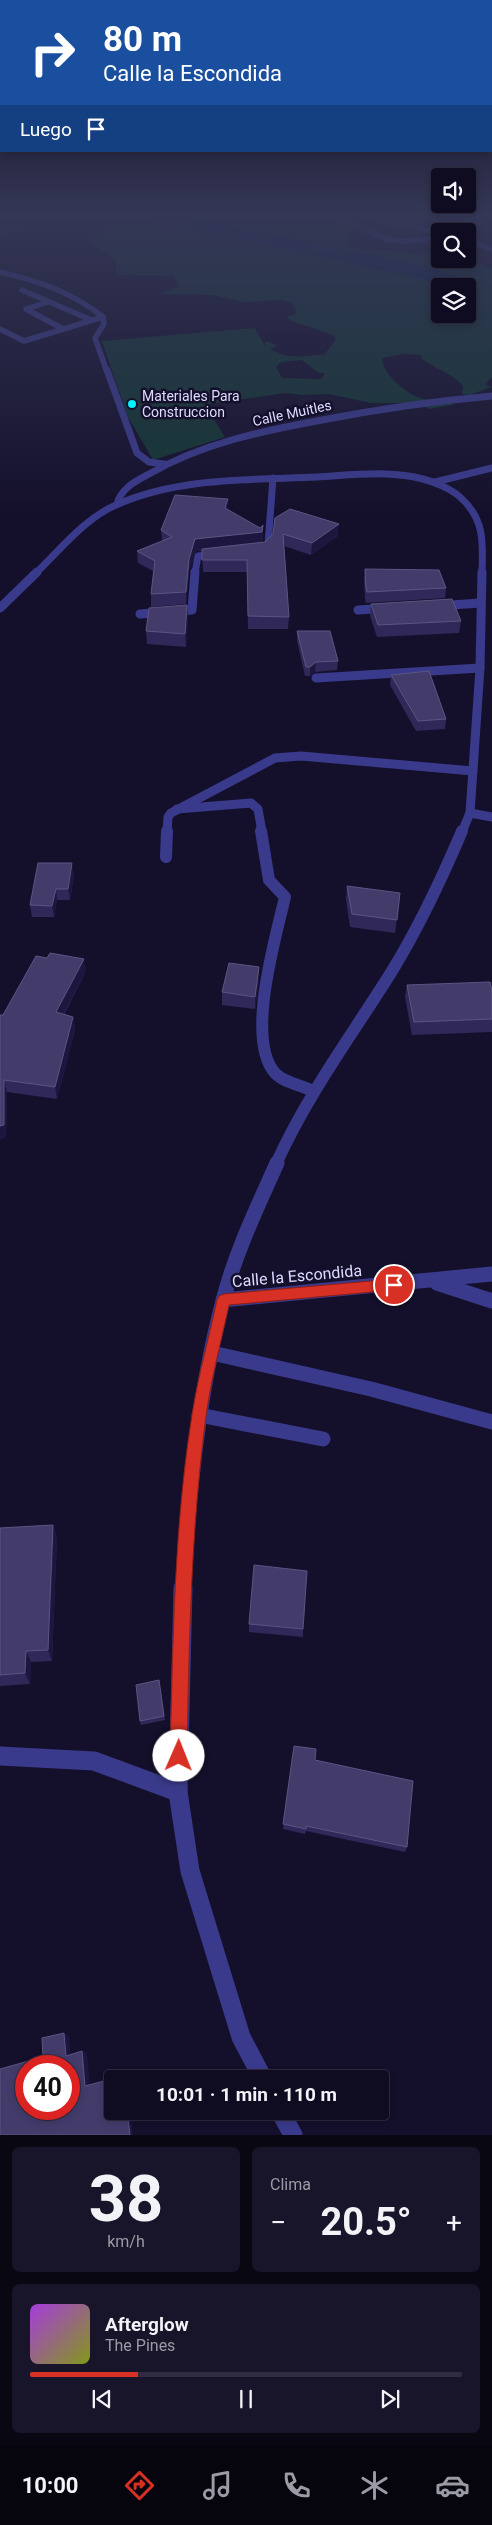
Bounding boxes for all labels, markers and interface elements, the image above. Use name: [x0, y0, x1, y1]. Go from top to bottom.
text: 80 m: [103, 19, 182, 60]
icon: right: [20, 20, 85, 85]
text: Calle la Escondida: [103, 61, 282, 86]
icon: arrive: [82, 115, 110, 143]
text: Luego: [20, 118, 72, 141]
map controls: [431, 168, 476, 323]
button: sound: [431, 168, 476, 213]
button: search: [431, 223, 476, 268]
button: layers: [431, 278, 476, 323]
place label: Materiales Para Construccion: [142, 388, 240, 420]
street label: Calle Muitles: [251, 397, 333, 429]
marker: Materiales Para Construccion: [126, 398, 138, 410]
street label: Calle la Escondida: [231, 1261, 363, 1291]
pin: [373, 1264, 415, 1306]
icon: arrive: [380, 1271, 408, 1299]
position arrow: [152, 1729, 204, 1781]
speed limit sign: 40: [15, 2055, 80, 2120]
text: 10:01 · 1 min · 110 m: [156, 2083, 337, 2106]
text: 38: [89, 2161, 163, 2237]
text: Clima: [270, 2175, 311, 2194]
text: 20.5°: [320, 2200, 412, 2244]
text: −: [270, 2206, 286, 2239]
text: +: [446, 2206, 462, 2239]
text: km/h: [107, 2232, 145, 2251]
text: Afterglow: [105, 2313, 189, 2336]
text: The Pines: [105, 2336, 175, 2355]
icon: previous: [88, 2385, 116, 2413]
icon: pause: [232, 2385, 260, 2413]
icon: next: [376, 2385, 404, 2413]
icon: directions: [122, 2468, 157, 2503]
icon: music: [200, 2468, 235, 2503]
icon: phone: [279, 2468, 314, 2503]
icon: climate: [357, 2468, 392, 2503]
icon: car: [435, 2468, 470, 2503]
text: 10:00: [22, 2473, 78, 2498]

